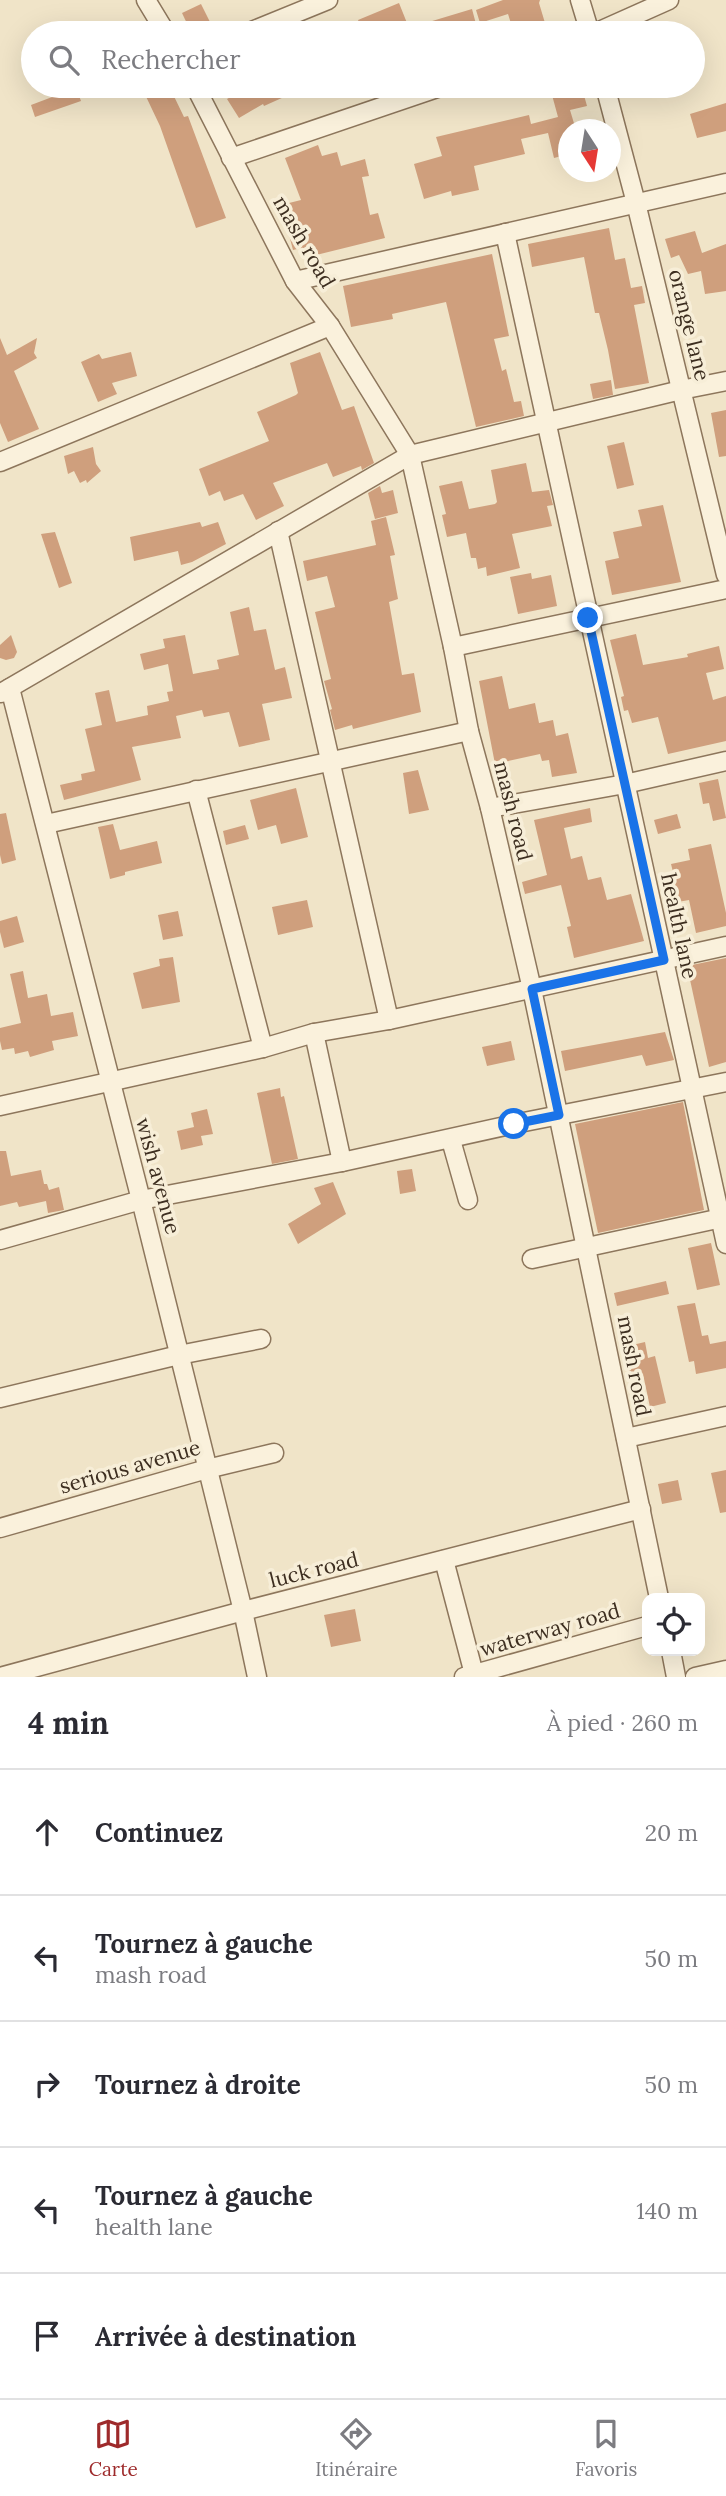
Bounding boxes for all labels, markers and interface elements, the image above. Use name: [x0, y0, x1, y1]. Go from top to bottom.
search box: [21, 21, 705, 98]
icon: search: [45, 41, 83, 79]
text: Rechercher: [101, 43, 240, 76]
north arrow: [558, 119, 621, 182]
street label: mash road: [267, 191, 342, 293]
street label: orange lane: [663, 266, 716, 383]
route end: [572, 602, 603, 633]
street label: mash road: [488, 758, 539, 864]
street label: health lane: [655, 871, 704, 981]
route start: [498, 1108, 529, 1139]
street label: wish avenue: [130, 1115, 187, 1237]
street label: mash road: [612, 1313, 657, 1419]
street label: serious avenue: [56, 1434, 203, 1500]
street label: luck road: [267, 1545, 361, 1594]
map controls: [642, 1593, 705, 1656]
button: locate: [642, 1593, 705, 1656]
street label: waterway road: [477, 1597, 623, 1662]
text: 4 min: [28, 1704, 109, 1742]
text: À pied · 260 m: [547, 1708, 698, 1737]
icon: ahead: [28, 1813, 66, 1851]
text: Continuez: [95, 1816, 223, 1849]
text: 20 m: [645, 1818, 698, 1847]
text: Tournez à gauche: [95, 1927, 313, 1960]
icon: left: [28, 1939, 66, 1977]
text: 50 m: [645, 1944, 698, 1973]
text: mash road: [95, 1960, 207, 1989]
icon: right: [28, 2065, 66, 2103]
text: Tournez à droite: [95, 2068, 301, 2101]
text: 50 m: [645, 2070, 698, 2099]
text: Tournez à gauche: [95, 2179, 313, 2212]
icon: left: [28, 2191, 66, 2229]
text: 140 m: [636, 2196, 698, 2225]
text: health lane: [95, 2212, 213, 2241]
icon: arrive: [28, 2317, 66, 2355]
text: Arrivée à destination: [95, 2320, 356, 2353]
tab: Carte: [89, 2415, 138, 2481]
tab: Itinéraire: [315, 2415, 398, 2481]
tab: Favoris: [575, 2415, 637, 2481]

